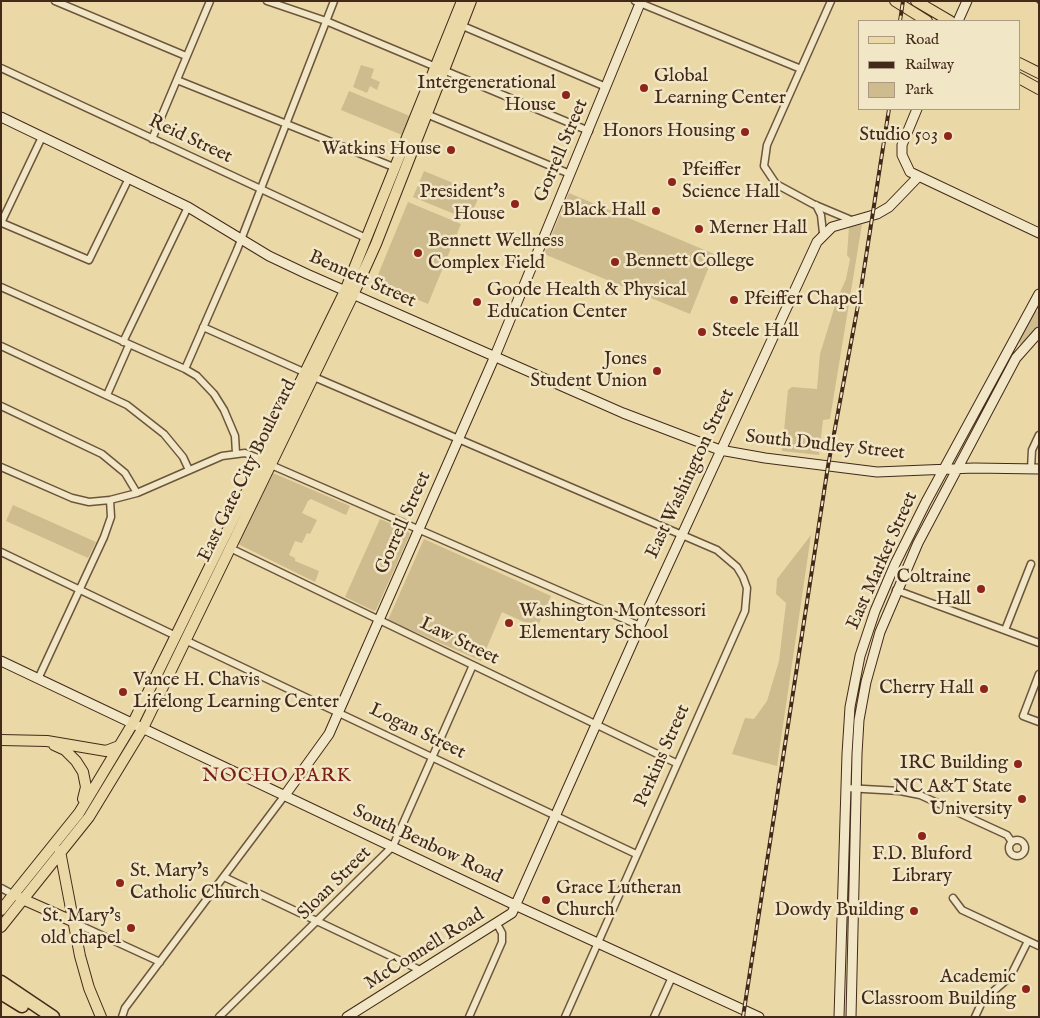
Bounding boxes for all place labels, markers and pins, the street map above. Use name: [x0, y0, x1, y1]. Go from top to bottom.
place label: Global Learning Center: [654, 66, 786, 110]
place label: Intergenerational House: [417, 73, 556, 117]
marker: Global Learning Center: [638, 82, 650, 94]
marker: Intergenerational House: [560, 89, 572, 101]
place label: Honors Housing: [602, 121, 735, 143]
place label: Studio 503: [859, 125, 938, 147]
marker: Honors Housing: [739, 126, 751, 138]
marker: Studio 503: [942, 130, 954, 142]
place label: Watkins House: [322, 139, 441, 161]
marker: Watkins House: [445, 144, 457, 156]
place label: Pfeiffer Science Hall: [682, 160, 780, 204]
marker: Pfeiffer Science Hall: [666, 176, 678, 188]
place label: President's House: [419, 182, 505, 226]
marker: President's House: [509, 198, 521, 210]
place label: Black Hall: [563, 200, 646, 222]
marker: Black Hall: [650, 205, 662, 217]
place label: Merner Hall: [709, 218, 807, 240]
marker: Merner Hall: [693, 223, 705, 235]
place label: Bennett Wellness Complex Field: [428, 231, 564, 275]
marker: Bennett Wellness Complex Field: [412, 247, 424, 259]
place label: Bennett College: [625, 251, 754, 273]
marker: Bennett College: [609, 256, 621, 268]
place label: Goode Health & Physical Education Center: [487, 280, 686, 324]
place label: Pfeiffer Chapel: [744, 289, 863, 311]
marker: Pfeiffer Chapel: [728, 294, 740, 306]
marker: Goode Health & Physical Education Center: [471, 296, 483, 308]
place label: Steele Hall: [712, 321, 799, 343]
marker: Steele Hall: [696, 326, 708, 338]
place label: Jones Student Union: [530, 349, 647, 393]
marker: Jones Student Union: [651, 365, 663, 377]
place label: Coltraine Hall: [896, 567, 971, 611]
marker: Coltraine Hall: [975, 583, 987, 595]
place label: Washington Montessori Elementary School: [519, 601, 706, 645]
marker: Washington Montessori Elementary School: [503, 617, 515, 629]
place label: Vance H. Chavis Lifelong Learning Center: [133, 670, 339, 714]
place label: Cherry Hall: [879, 678, 974, 700]
marker: Cherry Hall: [978, 683, 990, 695]
marker: Vance H. Chavis Lifelong Learning Center: [117, 686, 129, 698]
place label: IRC Building: [900, 753, 1008, 775]
marker: IRC Building: [1012, 758, 1024, 770]
place label: NC A&T State University: [893, 777, 1012, 821]
marker: NC A&T State University: [1016, 793, 1028, 805]
marker: F.D. Bluford Library: [916, 830, 928, 842]
place label: F.D. Bluford Library: [872, 844, 972, 888]
place label: St. Mary's Catholic Church: [130, 861, 260, 905]
marker: St. Mary's Catholic Church: [114, 877, 126, 889]
place label: Grace Lutheran Church: [556, 878, 681, 922]
marker: Grace Lutheran Church: [540, 894, 552, 906]
place label: Dowdy Building: [775, 900, 904, 922]
marker: Dowdy Building: [908, 905, 920, 917]
place label: St. Mary's old chapel: [41, 906, 121, 950]
marker: St. Mary's old chapel: [125, 922, 137, 934]
place label: Academic Classroom Building: [861, 967, 1016, 1011]
marker: Academic Classroom Building: [1020, 983, 1032, 995]

